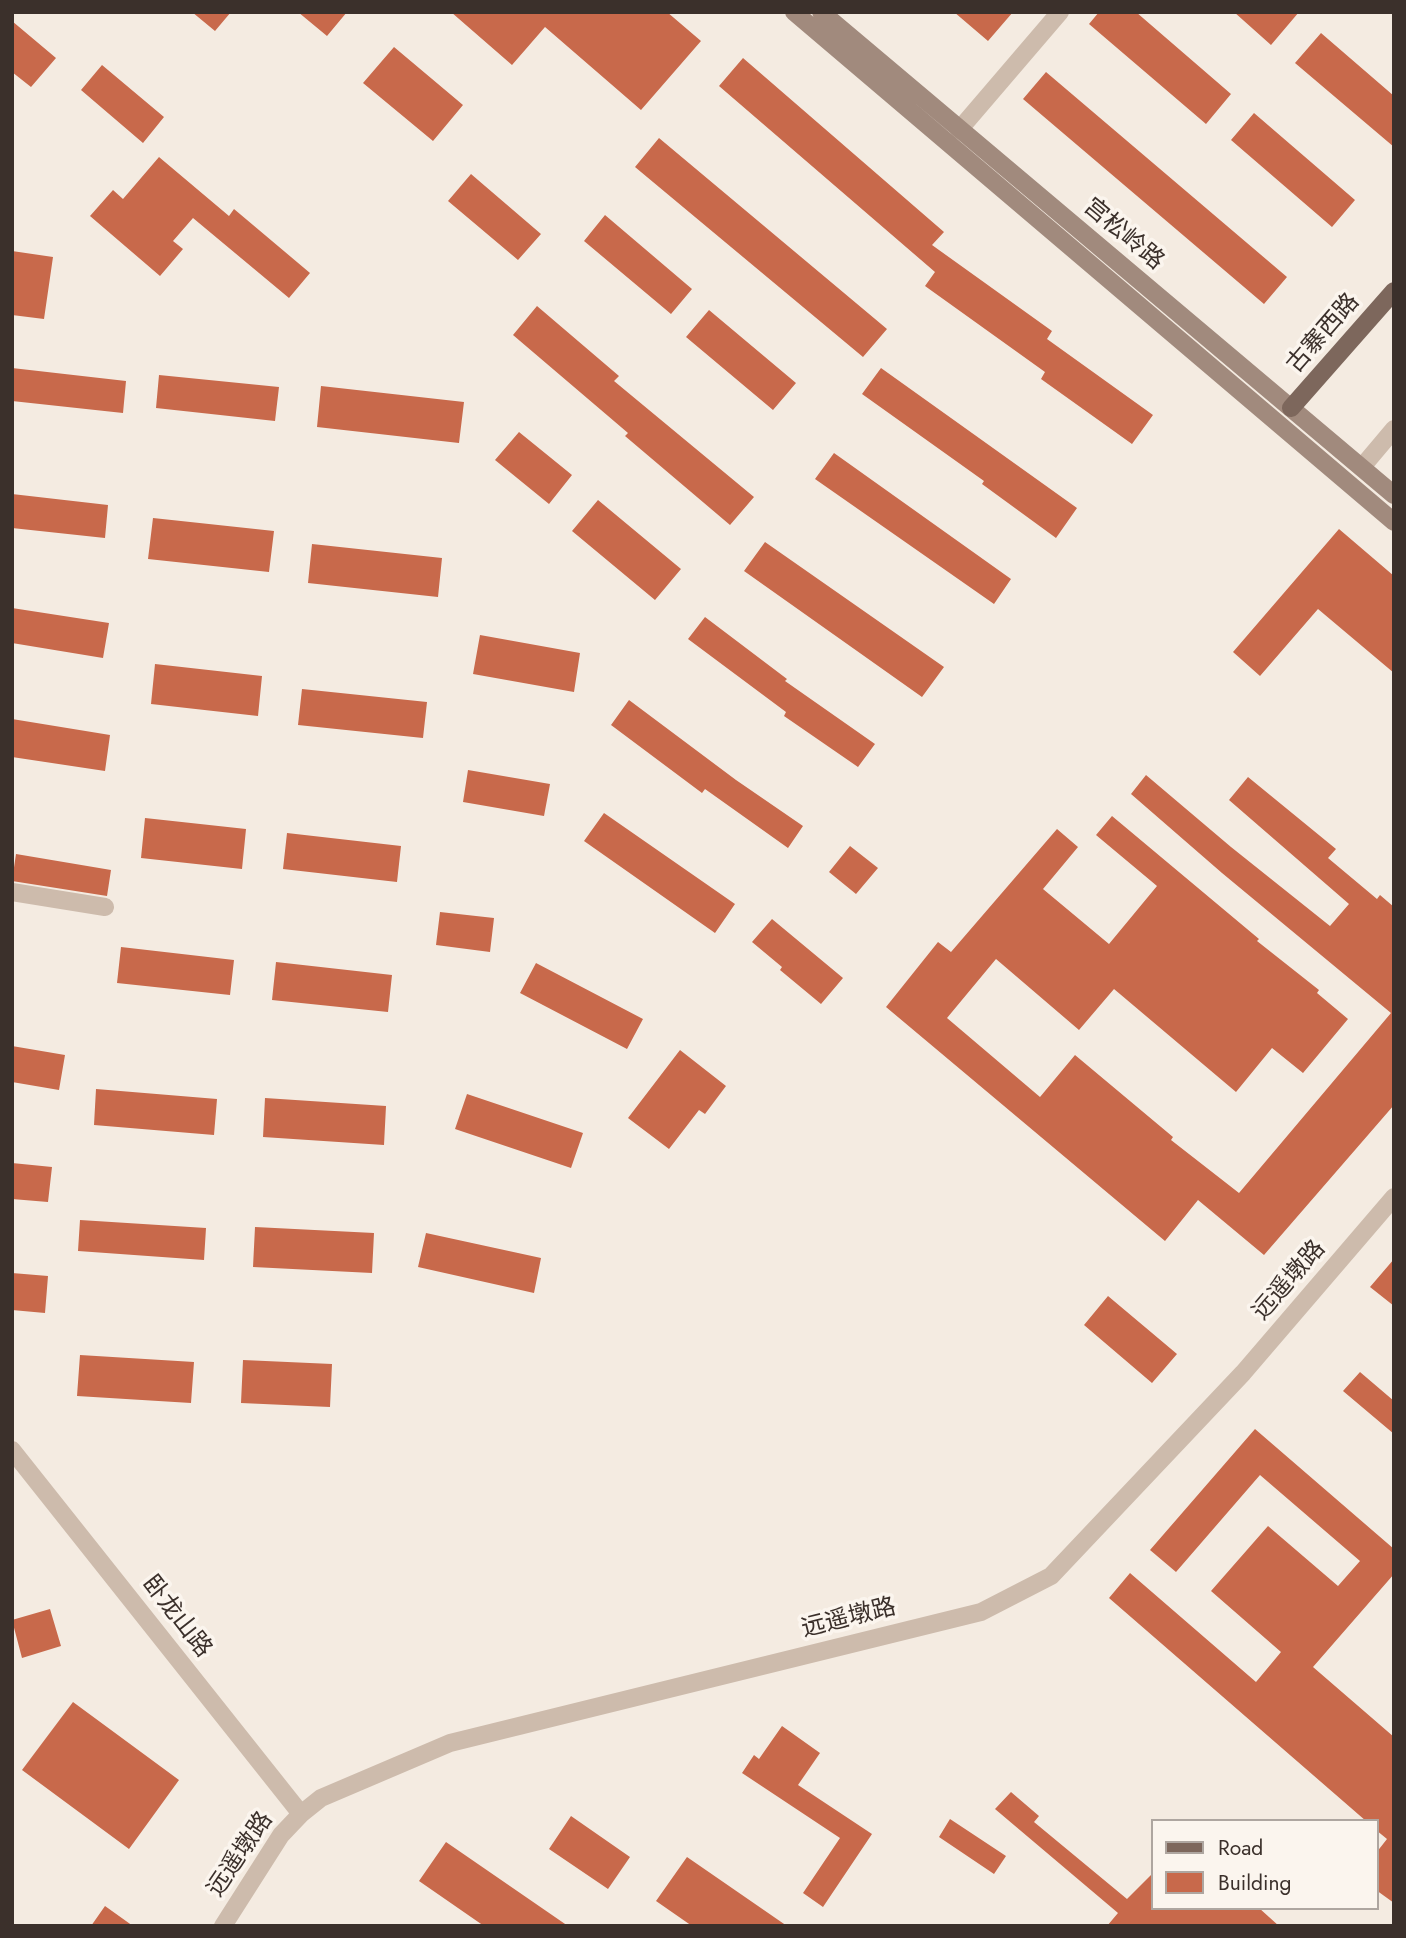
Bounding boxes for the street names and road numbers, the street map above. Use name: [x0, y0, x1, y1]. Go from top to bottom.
street label: 宫松岭路: [1077, 193, 1169, 277]
street label: 古寨西路: [1282, 288, 1366, 380]
street label: 远遥墩路: [1248, 1235, 1332, 1327]
street label: 卧龙山路: [135, 1570, 217, 1664]
street label: 远遥墩路: [799, 1593, 899, 1645]
street label: 远遥墩路: [202, 1807, 280, 1903]

